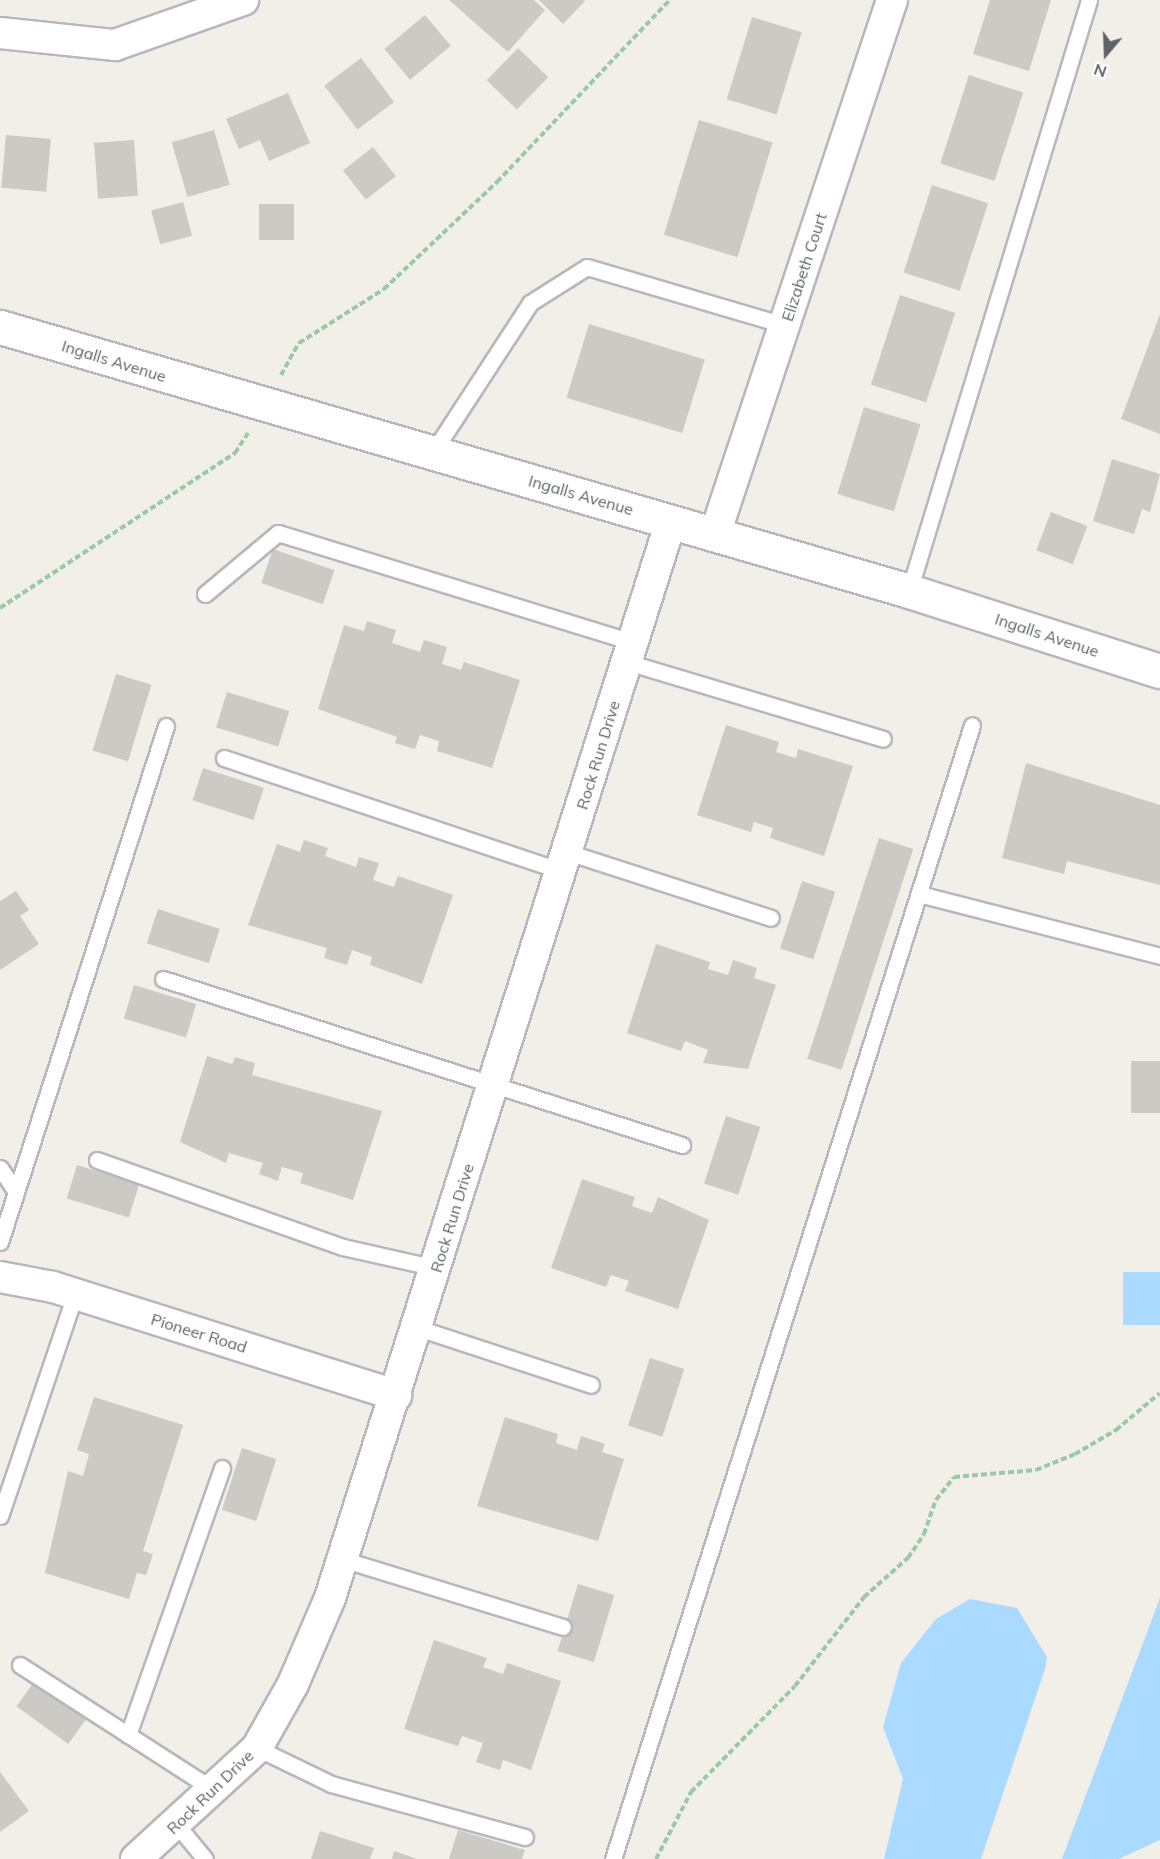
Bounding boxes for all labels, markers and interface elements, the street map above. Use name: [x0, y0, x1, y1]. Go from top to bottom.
north arrow: [1076, 24, 1136, 84]
text: N: [1091, 60, 1109, 82]
street label: Elizabeth Court: [777, 210, 831, 324]
street label: Ingalls Avenue: [59, 336, 169, 386]
street label: Ingalls Avenue: [526, 471, 636, 519]
street label: Ingalls Avenue: [993, 609, 1101, 661]
street label: Rock Run Drive: [572, 698, 624, 812]
street label: Rock Run Drive: [426, 1161, 478, 1275]
street label: Pioneer Road: [149, 1309, 249, 1357]
street label: Rock Run Drive: [163, 1746, 257, 1838]

